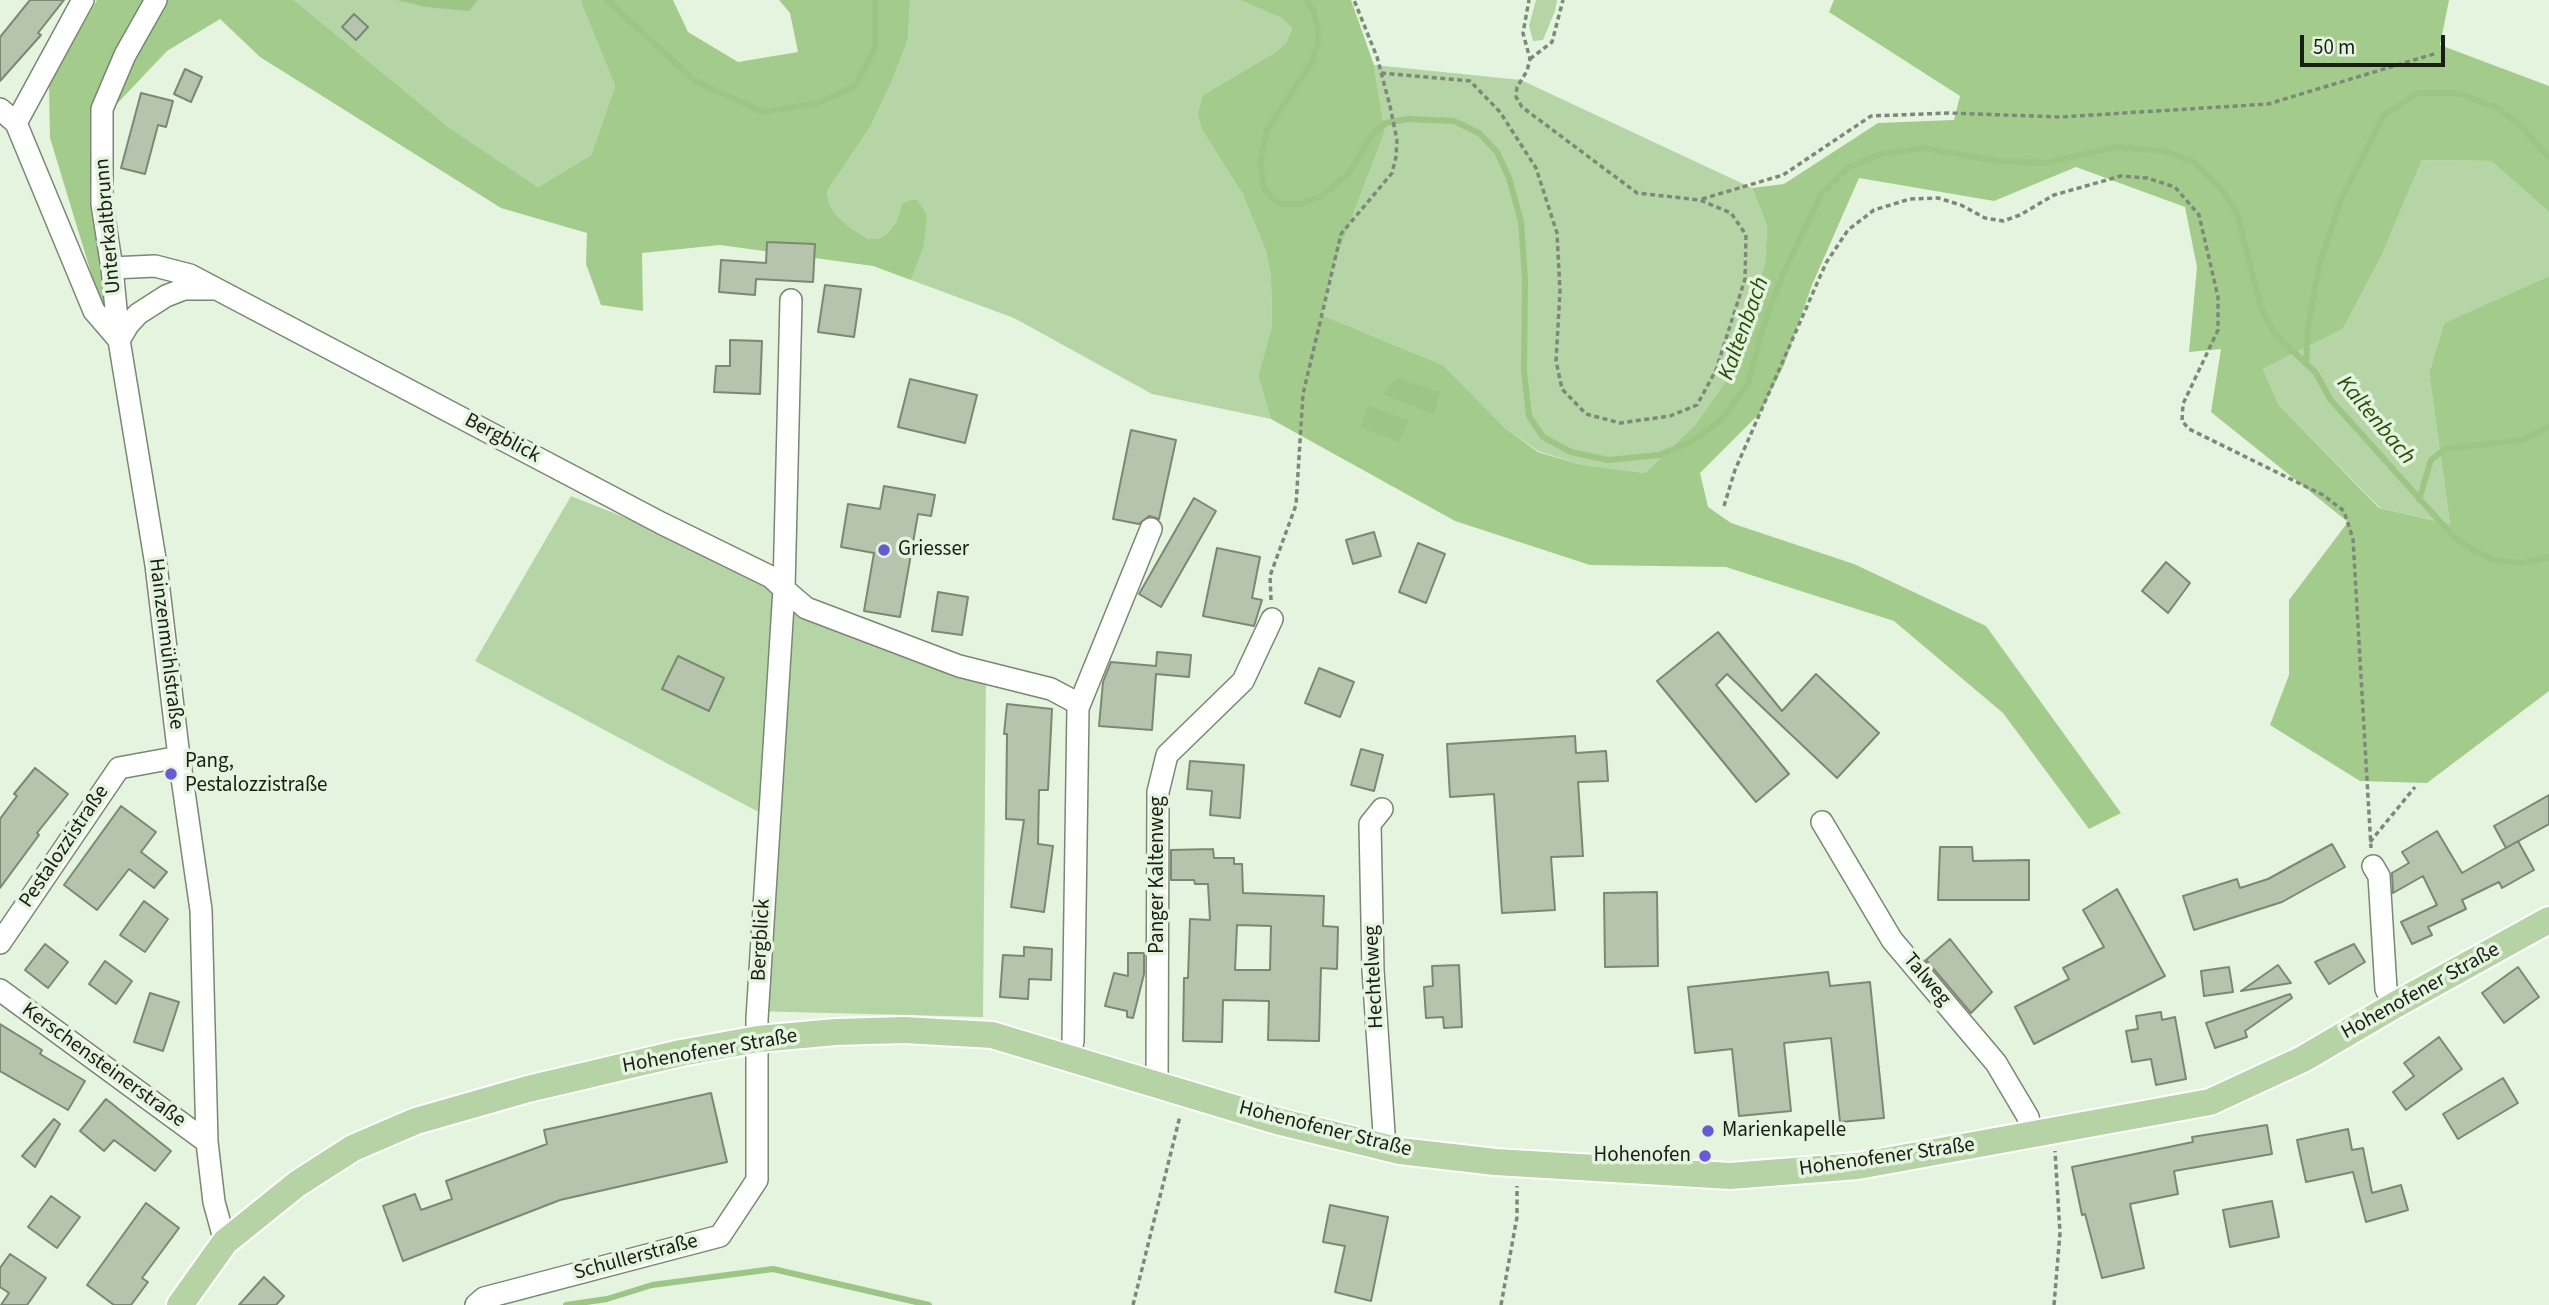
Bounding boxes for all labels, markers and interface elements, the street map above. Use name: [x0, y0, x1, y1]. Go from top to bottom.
scale bar: [2304, 21, 2449, 65]
text: 50 m: [2313, 32, 2355, 62]
street label: Unterkaltbrunn: [91, 157, 127, 295]
water label: Kaltenbach: [1714, 274, 1776, 384]
water label: Kaltenbach: [2330, 371, 2420, 471]
street label: Bergblick: [460, 409, 544, 469]
place label: Griesser: [898, 537, 969, 563]
marker: Griesser: [876, 542, 892, 558]
street label: Hainzenmühlstraße: [142, 557, 188, 731]
place label: Pang, Pestalozzistraße: [185, 749, 327, 799]
marker: Pang, Pestalozzistraße: [163, 766, 179, 782]
street label: Pestalozzistraße: [15, 781, 115, 913]
street label: Panger Kaltenweg: [1145, 796, 1171, 954]
street label: Bergblick: [747, 898, 777, 982]
street label: Hechtelweg: [1360, 925, 1390, 1029]
street label: Hohenofener Straße: [2337, 938, 2505, 1046]
street label: Talweg: [1897, 948, 1955, 1012]
street label: Kerschensteinerstraße: [16, 998, 190, 1134]
street label: Hohenofener Straße: [621, 1024, 799, 1080]
street label: Hohenofener Straße: [1236, 1096, 1414, 1164]
place label: Marienkapelle: [1722, 1118, 1846, 1144]
marker: Marienkapelle: [1700, 1123, 1716, 1139]
street label: Hohenofener Straße: [1798, 1133, 1976, 1183]
place label: Hohenofen: [1593, 1143, 1691, 1169]
marker: Hohenofen: [1697, 1148, 1713, 1164]
street label: Schullerstraße: [571, 1229, 701, 1287]

